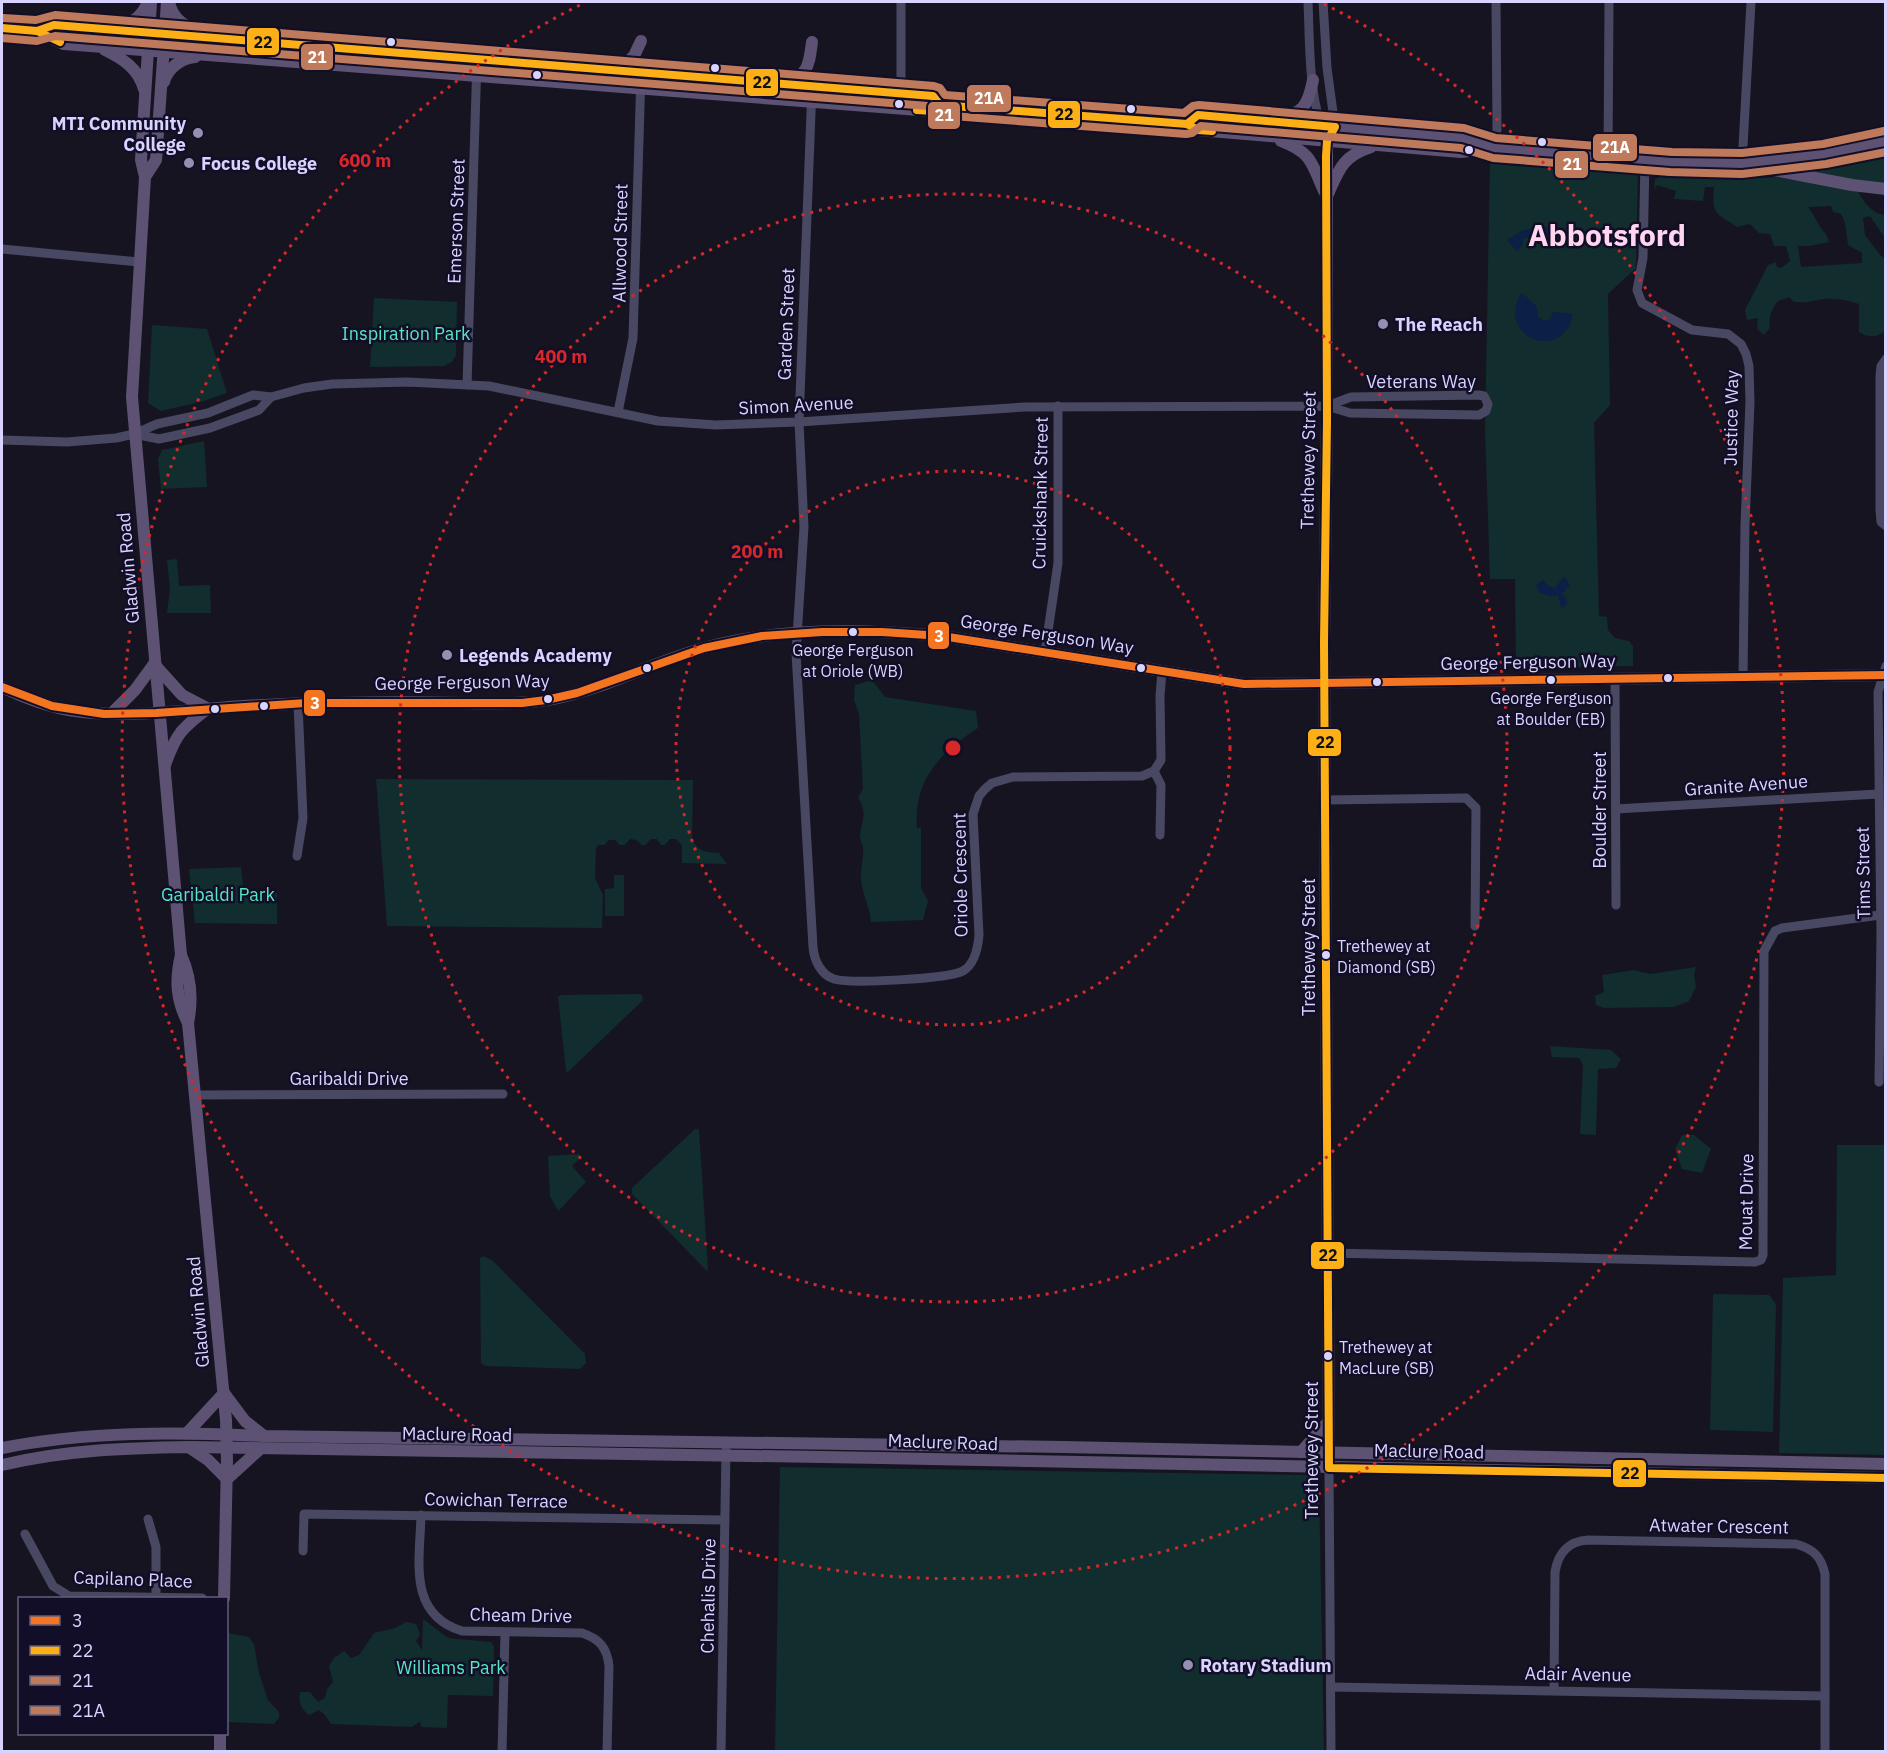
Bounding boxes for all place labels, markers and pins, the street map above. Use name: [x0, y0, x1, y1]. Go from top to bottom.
unlabelled marker: [385, 36, 397, 48]
unlabelled marker: [709, 62, 721, 74]
unlabelled marker: [531, 69, 543, 81]
unlabelled marker: [893, 98, 905, 110]
unlabelled marker: [1125, 103, 1137, 115]
place label: MTI Community College: [52, 112, 186, 156]
marker: MTI Community College: [191, 126, 205, 140]
unlabelled marker: [1536, 136, 1548, 148]
unlabelled marker: [1463, 144, 1475, 156]
place label: Focus College: [201, 152, 317, 175]
marker: Focus College: [182, 156, 196, 170]
place label: The Reach: [1395, 313, 1483, 336]
marker: The Reach: [1376, 317, 1390, 331]
marker: George Ferguson at Oriole (WB): [847, 626, 859, 638]
place label: George Ferguson at Oriole (WB): [792, 640, 914, 681]
place label: Legends Academy: [459, 644, 612, 667]
marker: Legends Academy: [440, 648, 454, 662]
unlabelled marker: [641, 662, 653, 674]
unlabelled marker: [1135, 662, 1147, 674]
unlabelled marker: [1662, 672, 1674, 684]
marker: George Ferguson at Boulder (EB): [1545, 674, 1557, 686]
unlabelled marker: [1371, 676, 1383, 688]
place label: George Ferguson at Boulder (EB): [1490, 688, 1612, 729]
unlabelled marker: [542, 693, 554, 705]
unlabelled marker: [258, 700, 270, 712]
unlabelled marker: [209, 703, 221, 715]
centre of rings: [943, 738, 963, 758]
place label: Trethewey at Diamond (SB): [1337, 936, 1436, 977]
marker: Trethewey at Diamond (SB): [1320, 949, 1332, 961]
place label: Trethewey at MacLure (SB): [1339, 1337, 1434, 1378]
marker: Trethewey at MacLure (SB): [1322, 1350, 1334, 1362]
place label: Rotary Stadium: [1200, 1654, 1332, 1677]
marker: Rotary Stadium: [1181, 1658, 1195, 1672]

